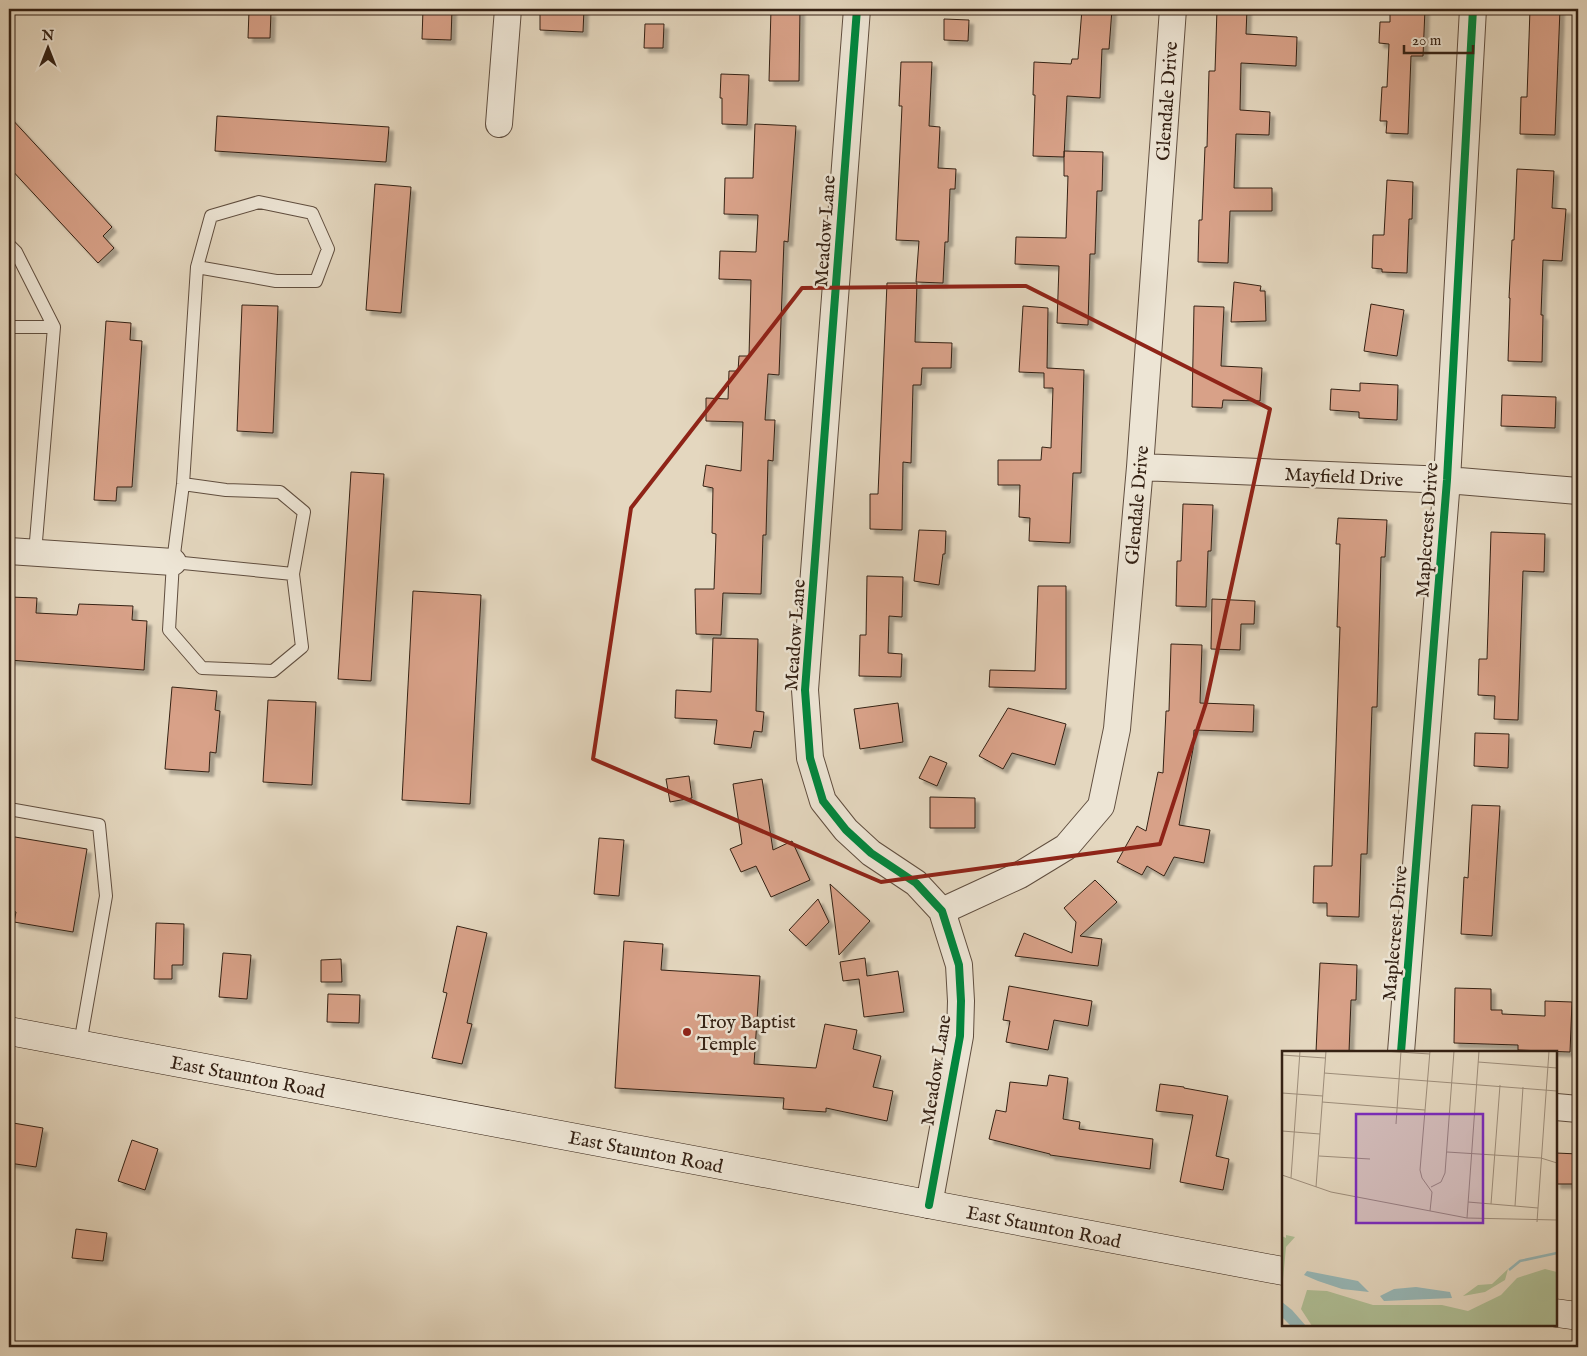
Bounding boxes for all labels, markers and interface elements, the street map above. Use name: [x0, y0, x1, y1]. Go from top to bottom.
north arrow: [22, 22, 72, 72]
scale bar: [1404, 22, 1473, 54]
text: N: [41, 27, 54, 45]
text: 20 m: [1412, 31, 1442, 50]
street label: Glendale Drive: [1152, 40, 1184, 162]
street label: Meadow Lane: [810, 174, 842, 288]
street label: Glendale Drive: [1121, 444, 1155, 566]
street label: Maplecrest Drive: [1411, 461, 1445, 599]
street label: Mayfield Drive: [1284, 463, 1404, 493]
street label: Meadow Lane: [780, 578, 812, 692]
street label: Maplecrest Drive: [1378, 864, 1414, 1002]
place label: Troy Baptist Temple: [697, 1011, 796, 1057]
street label: Meadow Lane: [916, 1013, 958, 1128]
marker: Troy Baptist Temple: [681, 1026, 693, 1038]
street label: East Staunton Road: [168, 1051, 328, 1105]
inset map: [1282, 1051, 1557, 1326]
street label: East Staunton Road: [566, 1126, 726, 1180]
street label: East Staunton Road: [964, 1201, 1124, 1255]

